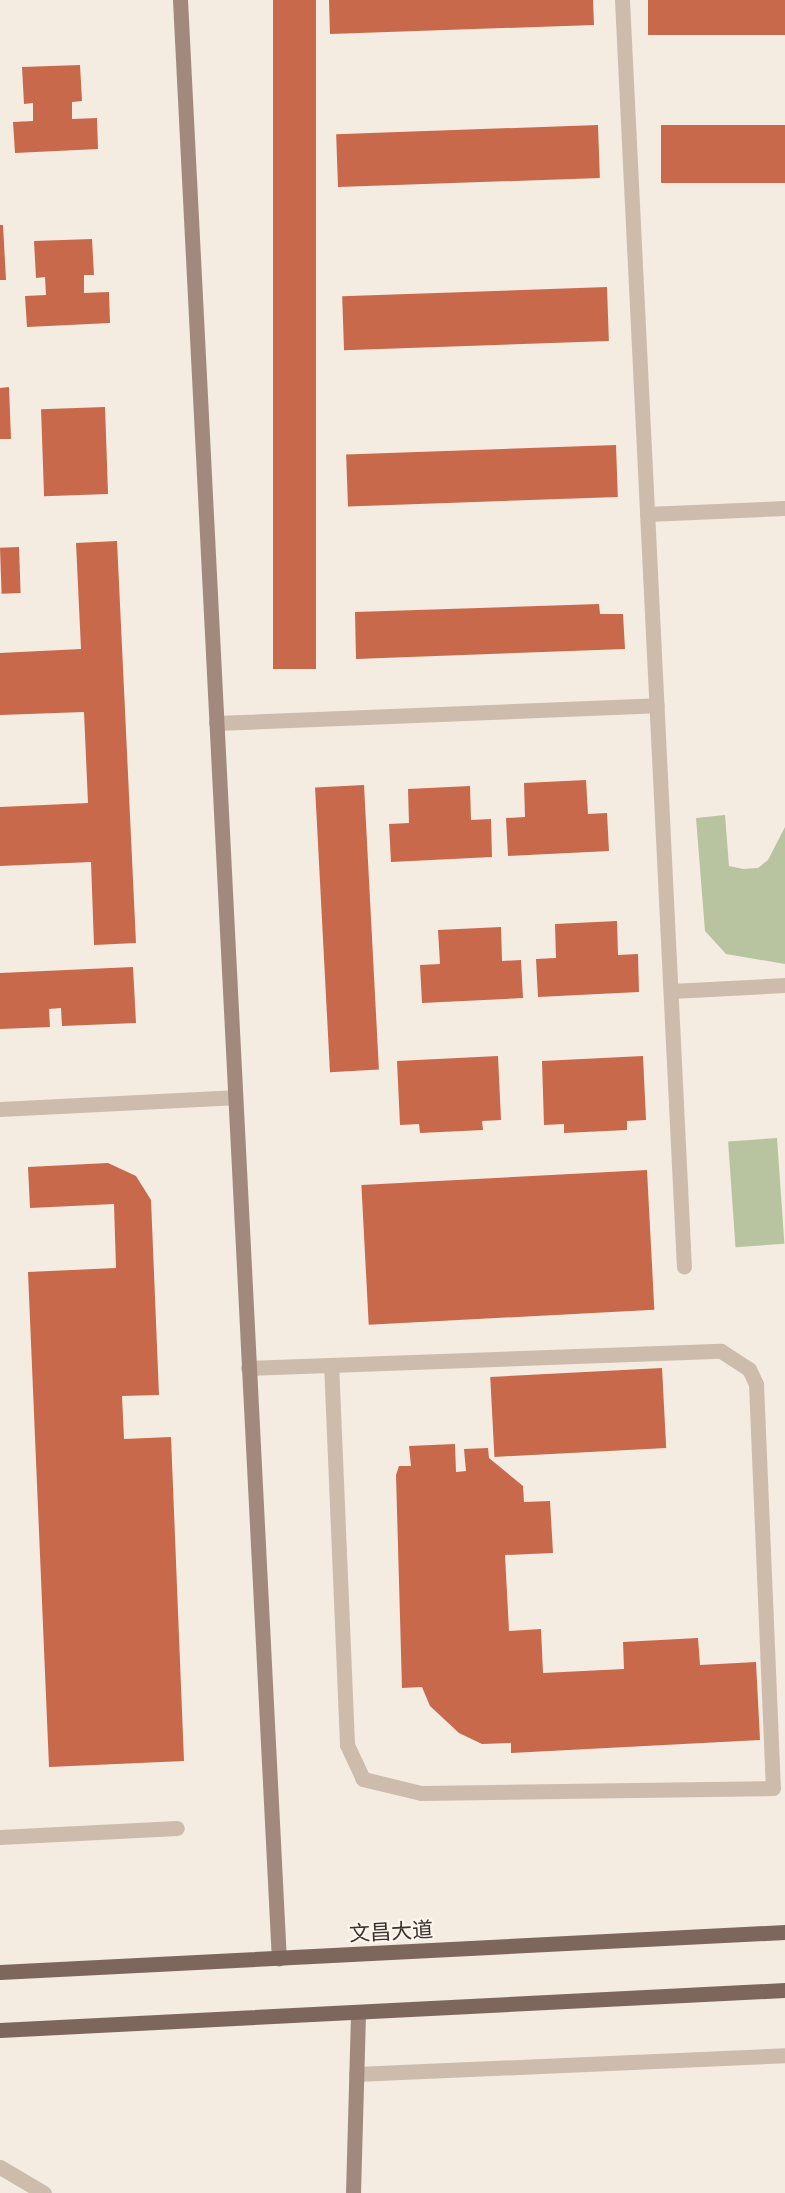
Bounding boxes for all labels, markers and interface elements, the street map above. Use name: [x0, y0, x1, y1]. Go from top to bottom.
street label: 文昌大道: [348, 1916, 434, 1946]

